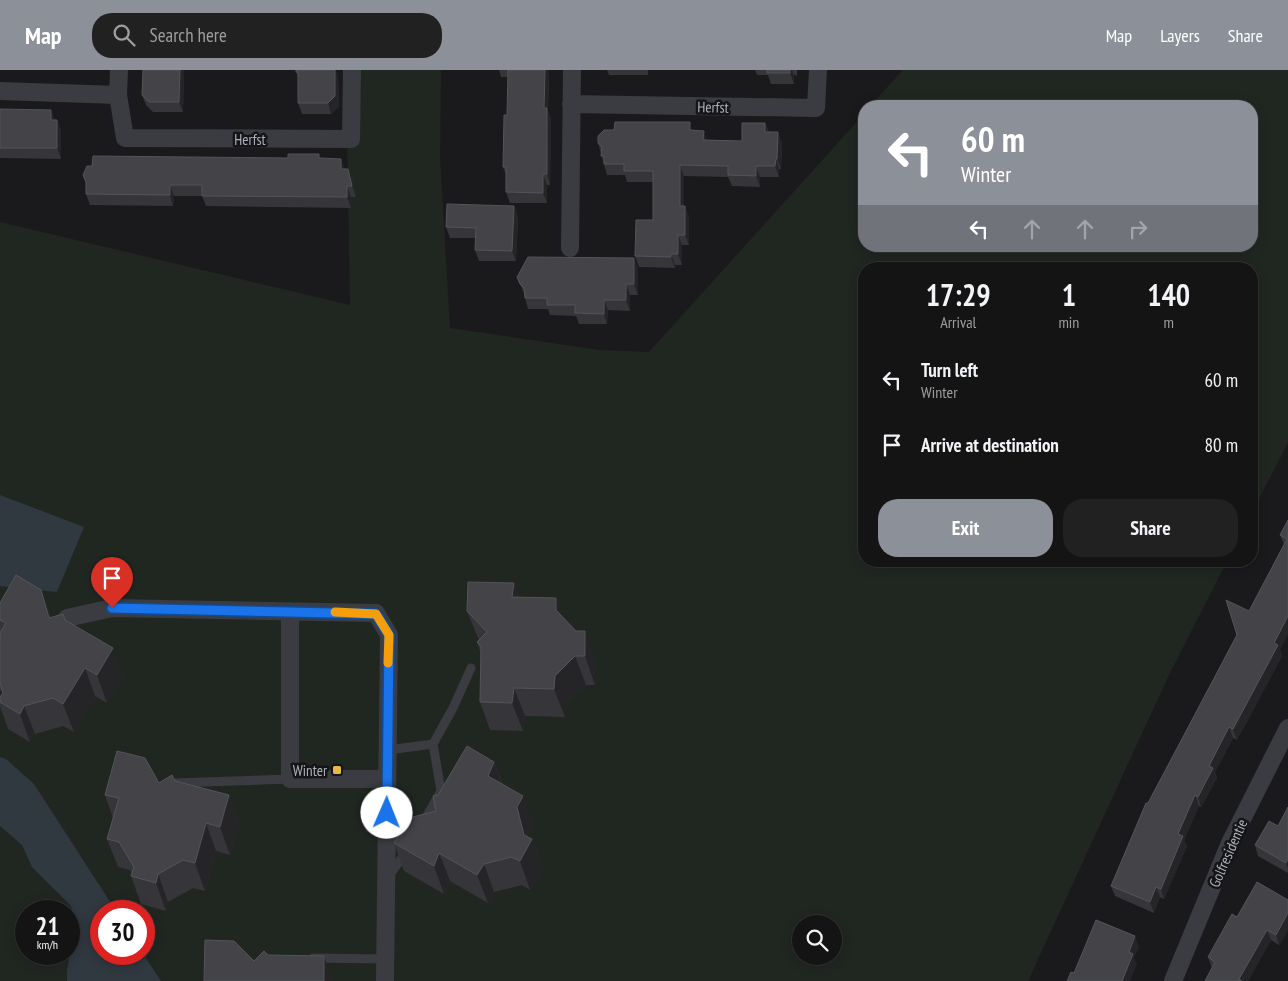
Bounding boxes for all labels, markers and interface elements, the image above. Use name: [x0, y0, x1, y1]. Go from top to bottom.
search box: [92, 13, 442, 58]
text: Map: [25, 20, 62, 51]
icon: search: [110, 21, 138, 49]
text: Search here: [150, 23, 227, 47]
text: Map: [1106, 24, 1132, 47]
text: Layers: [1160, 24, 1200, 47]
text: Share: [1228, 24, 1263, 47]
street label: Herfst: [697, 97, 729, 117]
text: 60 m: [961, 116, 1025, 162]
icon: left: [878, 120, 943, 185]
street label: Herfst: [234, 130, 266, 149]
text: Winter: [961, 160, 1011, 188]
icon: left: [965, 215, 993, 243]
icon: ahead: [1018, 215, 1046, 243]
icon: ahead: [1071, 215, 1099, 243]
icon: right: [1124, 215, 1152, 243]
text: 17:29: [926, 275, 991, 314]
text: 1: [1062, 275, 1076, 314]
text: 140: [1147, 275, 1190, 314]
text: Arrival: [940, 312, 976, 332]
text: min: [1058, 312, 1079, 332]
text: m: [1163, 312, 1174, 332]
text: Turn left: [921, 358, 978, 382]
icon: left: [878, 366, 906, 394]
text: 60 m: [1205, 368, 1238, 392]
text: Winter: [921, 382, 958, 402]
icon: arrive: [878, 431, 906, 459]
text: Arrive at destination: [921, 433, 1059, 457]
text: 80 m: [1205, 433, 1238, 457]
button: Exit: [878, 499, 1053, 557]
button: Share: [1063, 499, 1238, 557]
pin: [91, 557, 133, 608]
icon: arrive: [98, 564, 126, 592]
place label: Winter: [293, 761, 328, 780]
marker: Winter: [331, 764, 343, 776]
position arrow: [360, 786, 412, 838]
street label: Golfresidentie: [1205, 816, 1251, 890]
speed limit sign: 30: [90, 900, 155, 965]
text: 21: [36, 910, 59, 942]
map controls: [792, 915, 842, 965]
button: search: [792, 915, 842, 965]
text: km/h: [37, 937, 58, 952]

